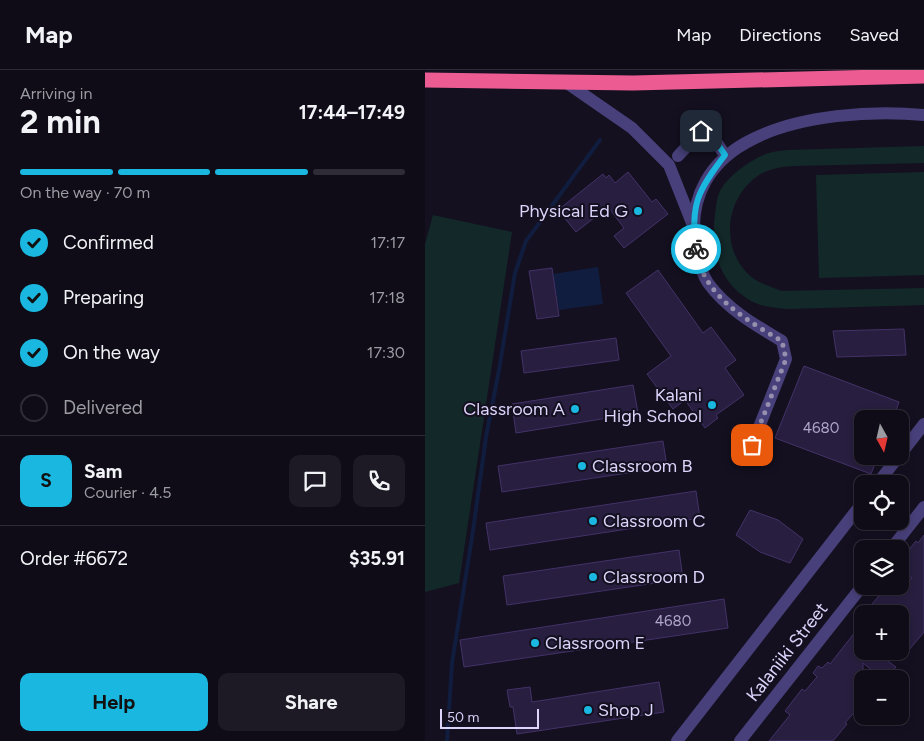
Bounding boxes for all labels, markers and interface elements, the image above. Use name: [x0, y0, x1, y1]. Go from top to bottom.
text: Map: [25, 20, 73, 49]
text: Map: [676, 24, 711, 46]
text: Directions: [739, 24, 821, 46]
text: Saved: [849, 24, 899, 46]
text: Arriving in: [20, 84, 92, 103]
text: 17:44–17:49: [299, 101, 405, 124]
text: 2 min: [20, 103, 101, 141]
pin: [680, 110, 722, 152]
icon: home: [687, 117, 715, 145]
text: On the way · 70 m: [20, 183, 150, 202]
place label: Physical Ed G: [519, 200, 628, 222]
marker: Physical Ed G: [632, 205, 644, 217]
courier: [671, 224, 721, 274]
icon: check: [20, 229, 48, 257]
text: Confirmed: [63, 231, 154, 254]
text: 17:17: [371, 233, 405, 252]
icon: bike: [682, 235, 710, 263]
icon: check: [20, 284, 48, 312]
text: Preparing: [63, 286, 144, 309]
text: 17:18: [369, 288, 405, 307]
icon: check: [20, 339, 48, 367]
text: On the way: [63, 341, 160, 364]
text: 17:30: [367, 343, 405, 362]
place label: Kalani High School: [604, 384, 702, 427]
text: Delivered: [63, 396, 143, 419]
place label: Classroom A: [463, 398, 565, 420]
marker: Kalani High School: [706, 399, 718, 411]
marker: Classroom A: [569, 403, 581, 415]
north arrow: [854, 410, 909, 465]
map controls: [854, 410, 909, 725]
house number: 4680: [803, 419, 839, 437]
pin: [731, 424, 773, 466]
icon: bag: [738, 431, 766, 459]
button: chat: [289, 455, 341, 507]
button: phone: [353, 455, 405, 507]
place label: Classroom B: [592, 455, 693, 477]
text: Sam: [84, 460, 122, 483]
marker: Classroom B: [576, 460, 588, 472]
text: S: [40, 469, 52, 492]
button: locate: [854, 475, 909, 530]
text: Courier · 4.5: [84, 483, 171, 502]
place label: Classroom C: [603, 510, 706, 532]
marker: Classroom C: [587, 515, 599, 527]
button: layers: [854, 540, 909, 595]
text: Order #6672: [20, 547, 128, 570]
text: $35.91: [349, 547, 405, 570]
place label: Classroom D: [603, 566, 705, 588]
marker: Classroom D: [587, 571, 599, 583]
street label: Kalaniiki Street: [742, 598, 833, 706]
button: +: [854, 605, 909, 660]
house number: 4680: [655, 612, 691, 630]
place label: Classroom E: [545, 632, 645, 654]
marker: Classroom E: [529, 637, 541, 649]
button: −: [854, 670, 909, 725]
button: Help: [20, 673, 208, 731]
button: Share: [218, 673, 405, 731]
place label: Shop J: [598, 699, 654, 721]
marker: Shop J: [582, 704, 594, 716]
scale bar: [440, 706, 539, 729]
text: 50 m: [447, 709, 479, 726]

